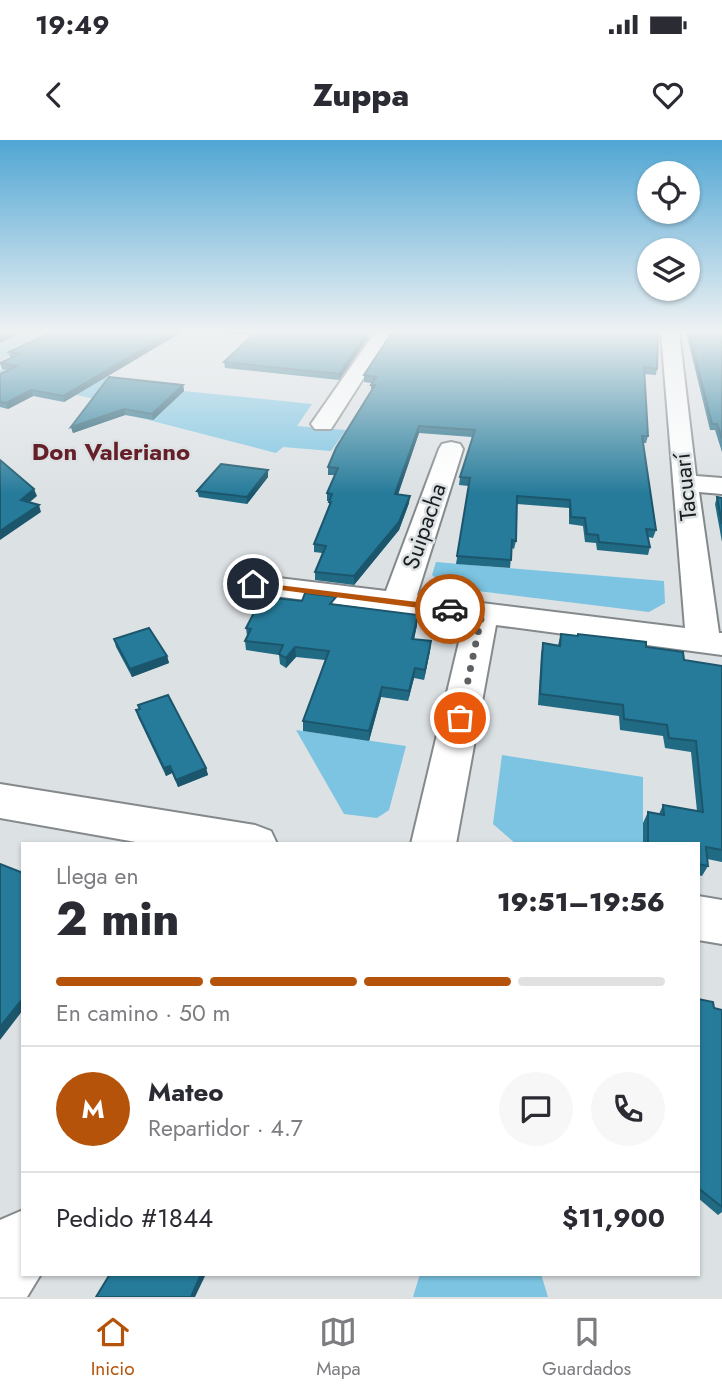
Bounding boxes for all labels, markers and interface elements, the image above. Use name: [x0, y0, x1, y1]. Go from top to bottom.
text: 19:49: [35, 6, 110, 44]
text: Zuppa: [313, 72, 409, 118]
icon: back: [35, 76, 73, 114]
icon: heart: [649, 76, 687, 114]
map controls: [637, 161, 700, 301]
button: locate: [637, 161, 700, 224]
button: layers: [637, 238, 700, 301]
district label: Don Valeriano: [32, 434, 190, 469]
street label: Tacuarí: [664, 451, 705, 522]
street label: Suipacha: [393, 478, 455, 574]
pin: [223, 554, 283, 614]
icon: home: [234, 565, 272, 603]
courier: [415, 574, 485, 644]
icon: car: [431, 590, 469, 628]
pin: [430, 688, 490, 748]
icon: bag: [441, 699, 479, 737]
text: Llega en: [56, 859, 138, 893]
text: 19:51–19:56: [497, 883, 665, 921]
text: 2 min: [56, 886, 180, 952]
text: En camino · 50 m: [56, 996, 231, 1030]
button: chat: [499, 1072, 573, 1146]
button: phone: [591, 1072, 665, 1146]
text: Mateo: [148, 1073, 224, 1111]
text: M: [81, 1090, 105, 1128]
text: Repartidor · 4.7: [148, 1111, 303, 1145]
text: Pedido #1844: [56, 1199, 213, 1237]
text: $11,900: [562, 1199, 665, 1237]
tab: Inicio: [91, 1313, 135, 1382]
tab: Mapa: [316, 1313, 361, 1382]
tab: Guardados: [542, 1313, 631, 1382]

